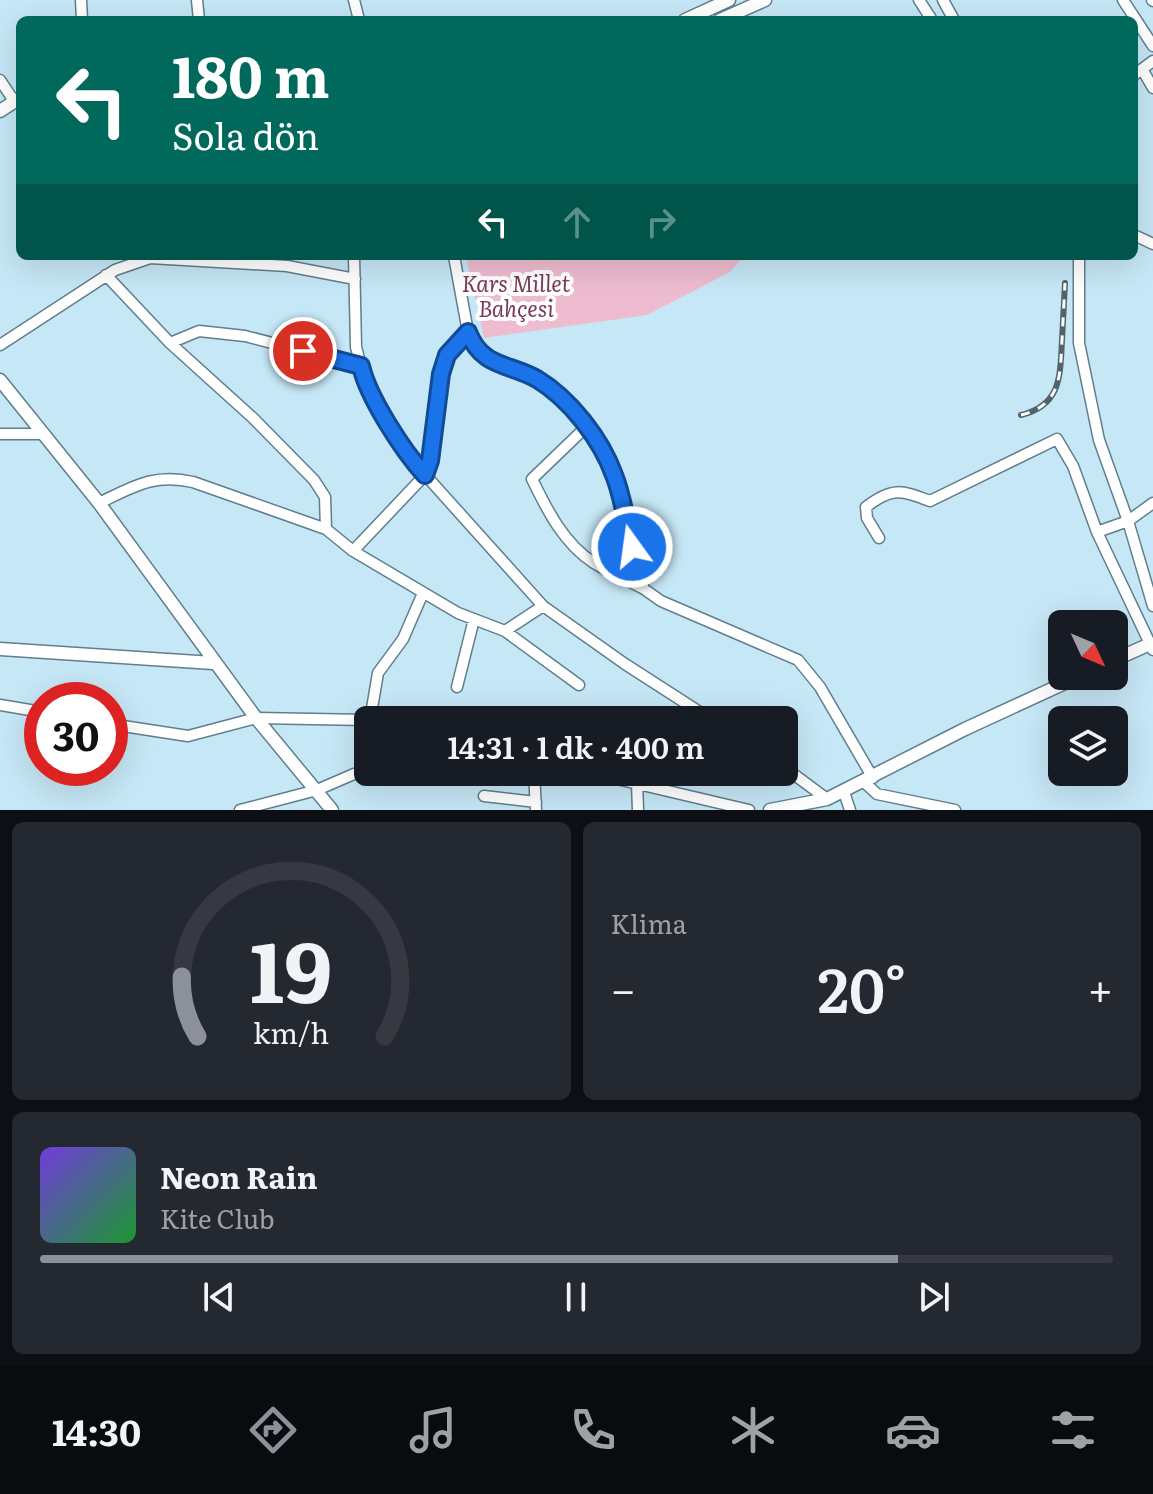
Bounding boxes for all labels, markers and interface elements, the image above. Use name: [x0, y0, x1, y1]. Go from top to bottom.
text: 180 m: [172, 32, 330, 115]
icon: left: [40, 48, 144, 152]
text: Sola dön: [172, 108, 319, 161]
icon: left: [471, 200, 515, 244]
icon: ahead: [555, 200, 599, 244]
icon: right: [639, 200, 683, 244]
park label: Kars Millet Bahçesi: [462, 266, 571, 324]
pin: [269, 317, 337, 385]
icon: arrive: [281, 329, 325, 373]
position arrow: [590, 505, 674, 589]
north arrow: [1048, 610, 1128, 690]
map controls: [1048, 610, 1128, 786]
speed limit sign: 30: [24, 682, 128, 786]
button: layers: [1048, 706, 1128, 786]
text: 14:31 · 1 dk · 400 m: [448, 724, 704, 768]
text: Klima: [611, 903, 687, 942]
text: 19: [250, 905, 332, 1029]
text: 20°: [818, 942, 906, 1031]
text: −: [611, 954, 636, 1020]
text: +: [1087, 954, 1113, 1020]
text: km/h: [253, 1010, 329, 1053]
text: Neon Rain: [160, 1154, 318, 1198]
text: Kite Club: [160, 1198, 275, 1237]
icon: previous: [197, 1275, 241, 1319]
icon: pause: [554, 1275, 598, 1319]
icon: next: [912, 1275, 956, 1319]
icon: directions: [245, 1402, 301, 1458]
icon: music: [405, 1402, 461, 1458]
icon: phone: [565, 1402, 621, 1458]
icon: climate: [725, 1402, 781, 1458]
icon: car: [885, 1402, 941, 1458]
icon: filters: [1045, 1402, 1101, 1458]
text: 14:30: [52, 1404, 141, 1457]

